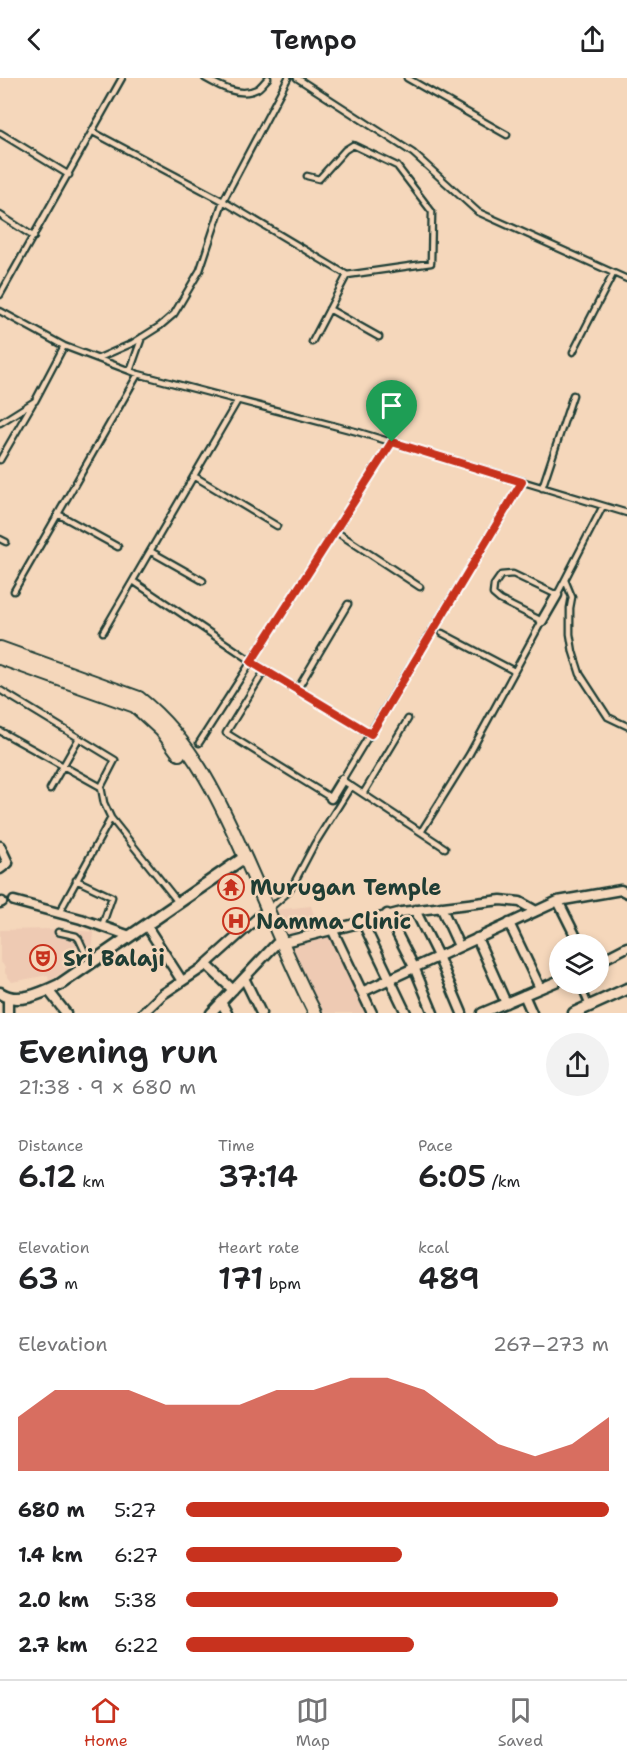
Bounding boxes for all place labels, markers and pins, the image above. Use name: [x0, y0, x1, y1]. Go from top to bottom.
pin: [366, 380, 417, 442]
temple icon: Murugan Temple: [216, 872, 246, 902]
place label: Murugan Temple: [250, 873, 442, 902]
hospital icon: Namma Clinic: [221, 906, 251, 936]
place label: Namma Clinic: [256, 907, 411, 936]
theatre icon: Sri Balaji: [28, 943, 58, 973]
place label: Sri Balaji: [63, 944, 165, 973]

